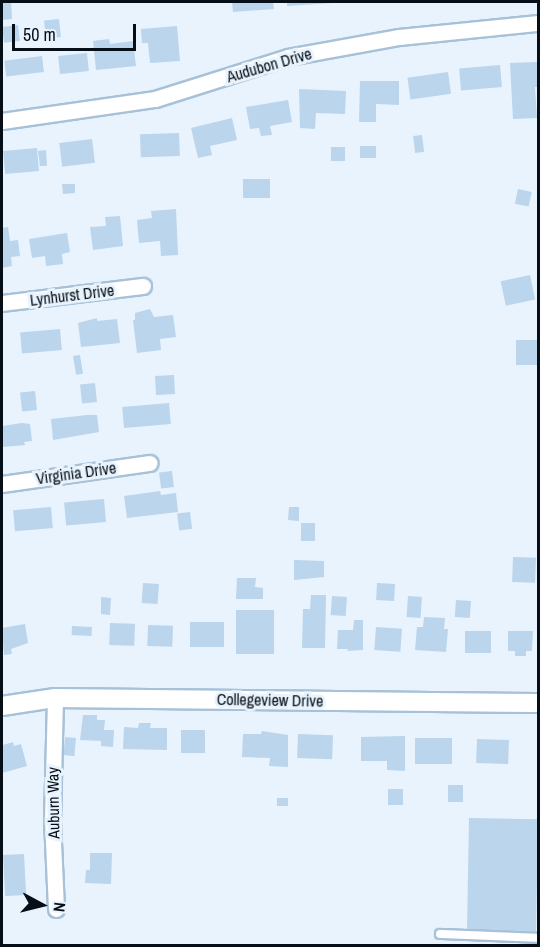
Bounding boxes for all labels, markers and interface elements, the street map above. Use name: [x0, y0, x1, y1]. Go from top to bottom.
scale bar: [15, 12, 140, 50]
text: 50 m: [23, 22, 56, 47]
street label: Audubon Drive: [224, 44, 314, 86]
street label: Lynhurst Drive: [29, 280, 115, 310]
street label: Virginia Drive: [35, 458, 117, 488]
street label: Collegeview Drive: [217, 689, 323, 711]
street label: Auburn Way: [43, 767, 63, 839]
north arrow: [12, 875, 72, 935]
text: N: [48, 901, 71, 913]

